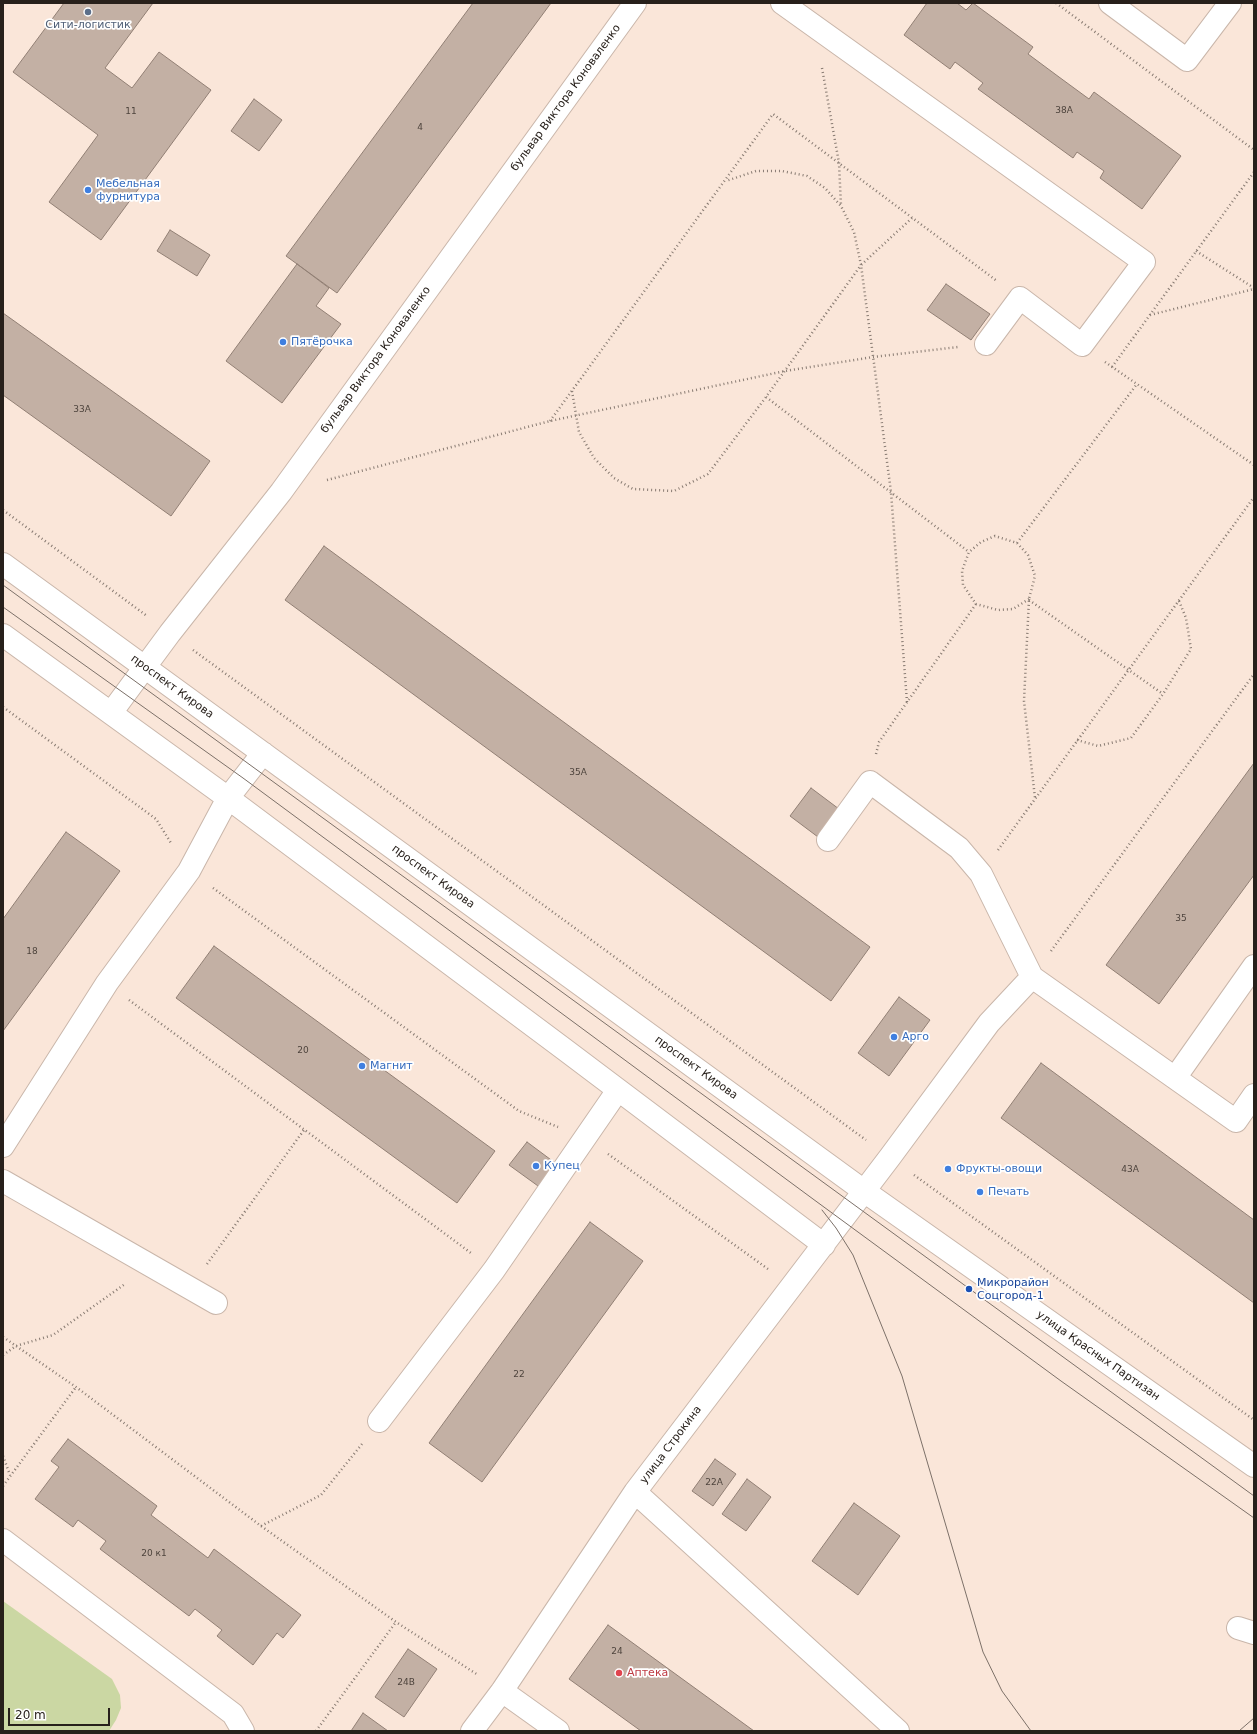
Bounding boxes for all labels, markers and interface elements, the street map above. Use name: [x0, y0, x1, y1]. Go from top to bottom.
marker: Сити-логистик: [83, 7, 93, 17]
place label: Сити-логистик: [45, 18, 131, 32]
street label: бульвар Виктора Коноваленко: [508, 22, 624, 174]
house number: 38А: [1055, 106, 1073, 116]
house number: 11: [125, 107, 137, 117]
house number: 4: [417, 123, 423, 133]
place label: Мебельная фурнитура: [96, 177, 160, 203]
marker: Мебельная фурнитура: [83, 185, 93, 195]
street label: бульвар Виктора Коноваленко: [318, 284, 434, 436]
place label: Пятёрочка: [291, 335, 353, 349]
marker: Пятёрочка: [278, 337, 288, 347]
house number: 33А: [73, 405, 91, 415]
street label: проспект Кирова: [128, 652, 216, 722]
house number: 35А: [569, 768, 587, 778]
street label: проспект Кирова: [389, 842, 477, 912]
house number: 35: [1175, 914, 1187, 924]
house number: 18: [26, 947, 38, 957]
place label: Арго: [902, 1030, 929, 1044]
marker: Арго: [889, 1032, 899, 1042]
street label: проспект Кирова: [652, 1033, 740, 1103]
house number: 20: [297, 1046, 309, 1056]
place label: Магнит: [370, 1059, 413, 1073]
marker: Магнит: [357, 1061, 367, 1071]
place label: Купец: [544, 1159, 580, 1173]
marker: Купец: [531, 1161, 541, 1171]
place label: Фрукты-овощи: [956, 1162, 1042, 1176]
marker: Фрукты-овощи: [943, 1164, 953, 1174]
house number: 43А: [1121, 1165, 1139, 1175]
place label: Печать: [988, 1185, 1029, 1199]
marker: Печать: [975, 1187, 985, 1197]
place label: Микрорайон Соцгород-1: [977, 1276, 1049, 1302]
marker: Микрорайон Соцгород-1: [964, 1284, 974, 1294]
street label: улица Красных Партизан: [1034, 1308, 1162, 1404]
house number: 22: [513, 1370, 525, 1380]
street label: улица Строкина: [637, 1404, 705, 1486]
house number: 22А: [705, 1478, 723, 1488]
house number: 20 к1: [141, 1549, 167, 1559]
house number: 24: [611, 1647, 623, 1657]
place label: Аптека: [627, 1666, 668, 1680]
marker: Аптека: [614, 1668, 624, 1678]
house number: 24В: [397, 1678, 415, 1688]
scale bar: [10, 1700, 112, 1726]
text: 20 m: [15, 1708, 46, 1722]

